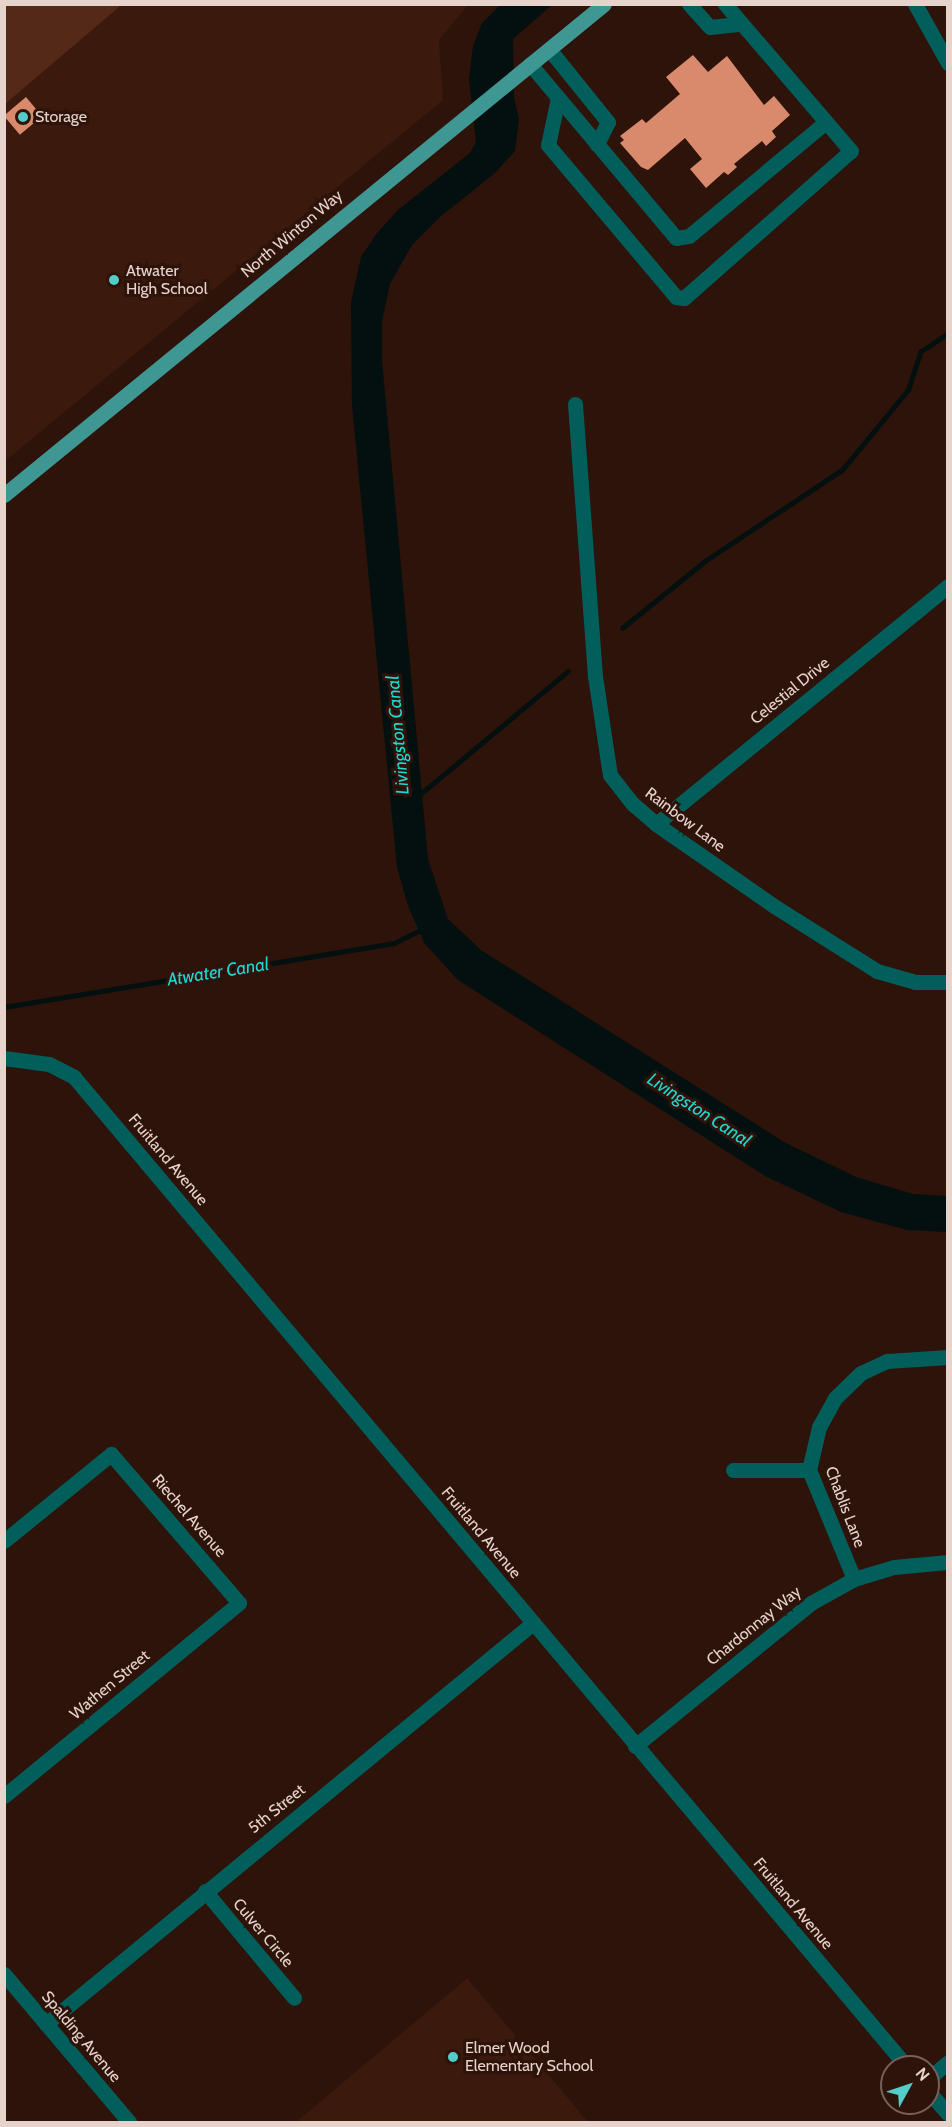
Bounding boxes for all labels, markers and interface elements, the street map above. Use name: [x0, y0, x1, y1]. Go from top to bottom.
place label: Storage: [35, 107, 87, 127]
marker: Storage: [16, 110, 30, 124]
street label: North Winton Way: [237, 186, 347, 282]
place label: Atwater High School: [126, 261, 207, 299]
marker: Atwater High School: [107, 273, 121, 287]
street label: Celestial Drive: [747, 653, 833, 729]
water label: Livingston Canal: [382, 675, 414, 795]
street label: Rainbow Lane: [641, 784, 729, 856]
water label: Atwater Canal: [166, 953, 270, 991]
water label: Livingston Canal: [643, 1068, 755, 1152]
street label: Fruitland Avenue: [124, 1110, 212, 1210]
street label: Chablis Lane: [821, 1464, 869, 1550]
street label: Riechel Avenue: [148, 1471, 230, 1561]
street label: Fruitland Avenue: [437, 1483, 525, 1583]
street label: Chardonnay Way: [703, 1582, 805, 1670]
street label: Wathen Street: [66, 1646, 154, 1724]
street label: 5th Street: [245, 1780, 309, 1838]
street label: Fruitland Avenue: [749, 1854, 837, 1954]
street label: Culver Circle: [229, 1895, 297, 1971]
street label: Spalding Avenue: [37, 1988, 125, 2086]
place label: Elmer Wood Elementary School: [465, 2038, 593, 2076]
marker: Elmer Wood Elementary School: [446, 2050, 460, 2064]
north arrow: [880, 2055, 940, 2115]
text: N: [912, 2064, 934, 2085]

